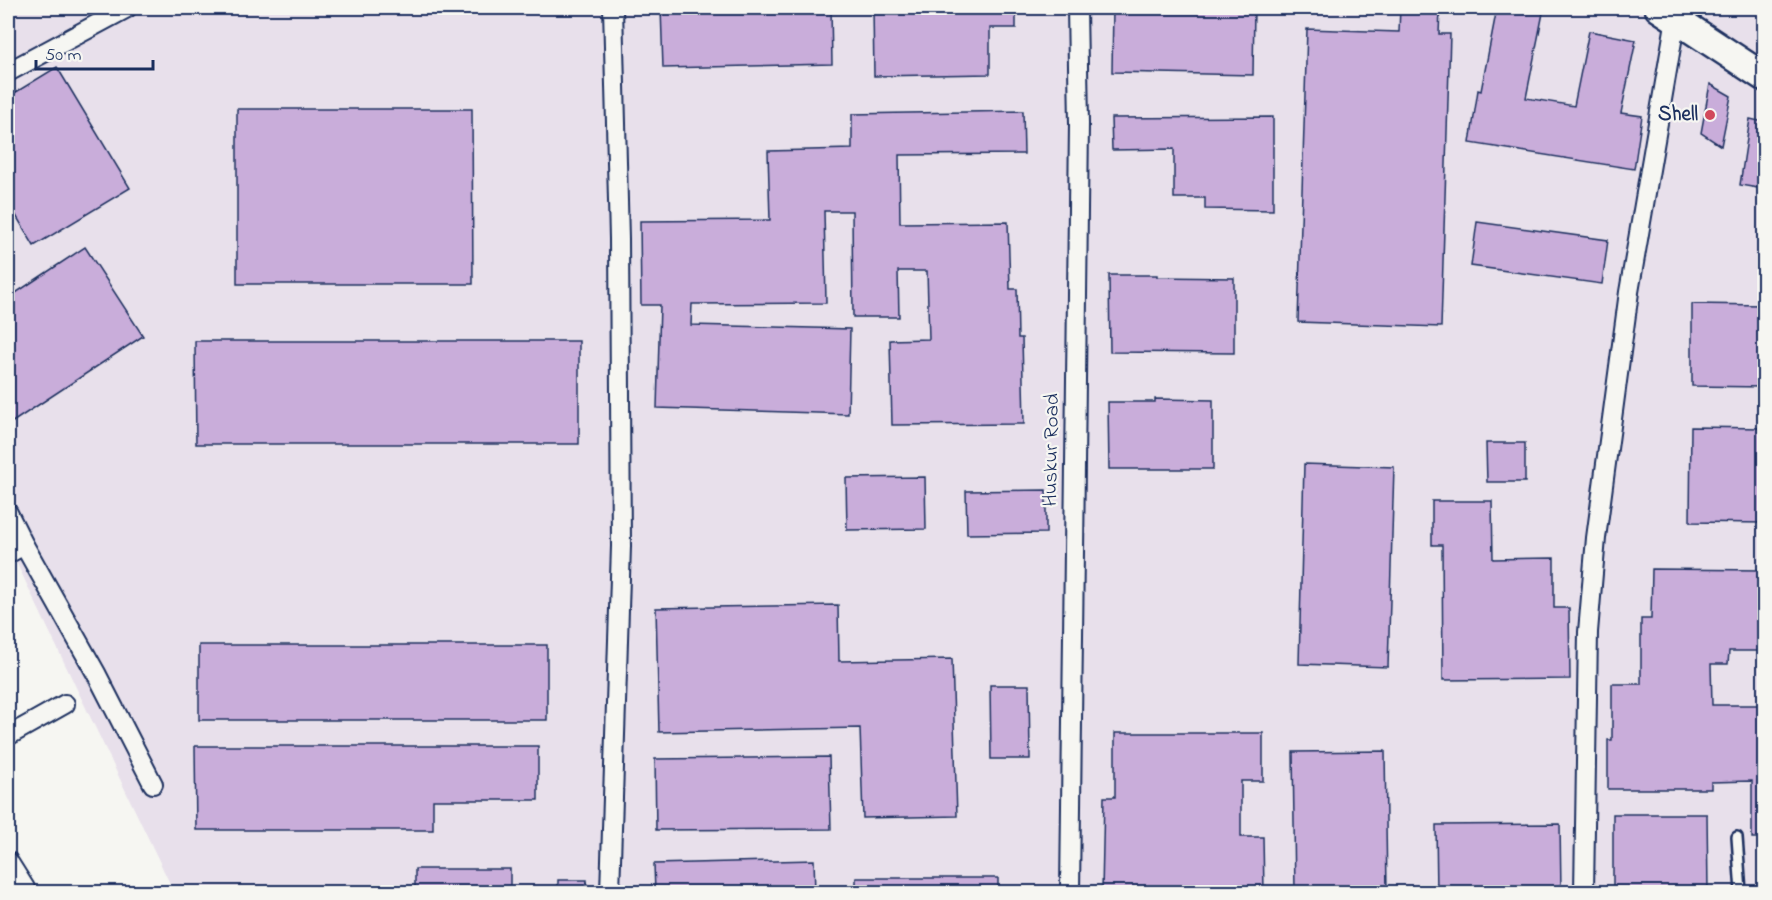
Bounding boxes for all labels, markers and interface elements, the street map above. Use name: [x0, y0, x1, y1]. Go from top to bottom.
scale bar: [36, 33, 153, 71]
text: 50 m: [45, 43, 82, 69]
place label: Shell: [1658, 100, 1698, 130]
marker: Shell: [1703, 108, 1717, 122]
street label: Huskur Road: [1036, 393, 1068, 507]

